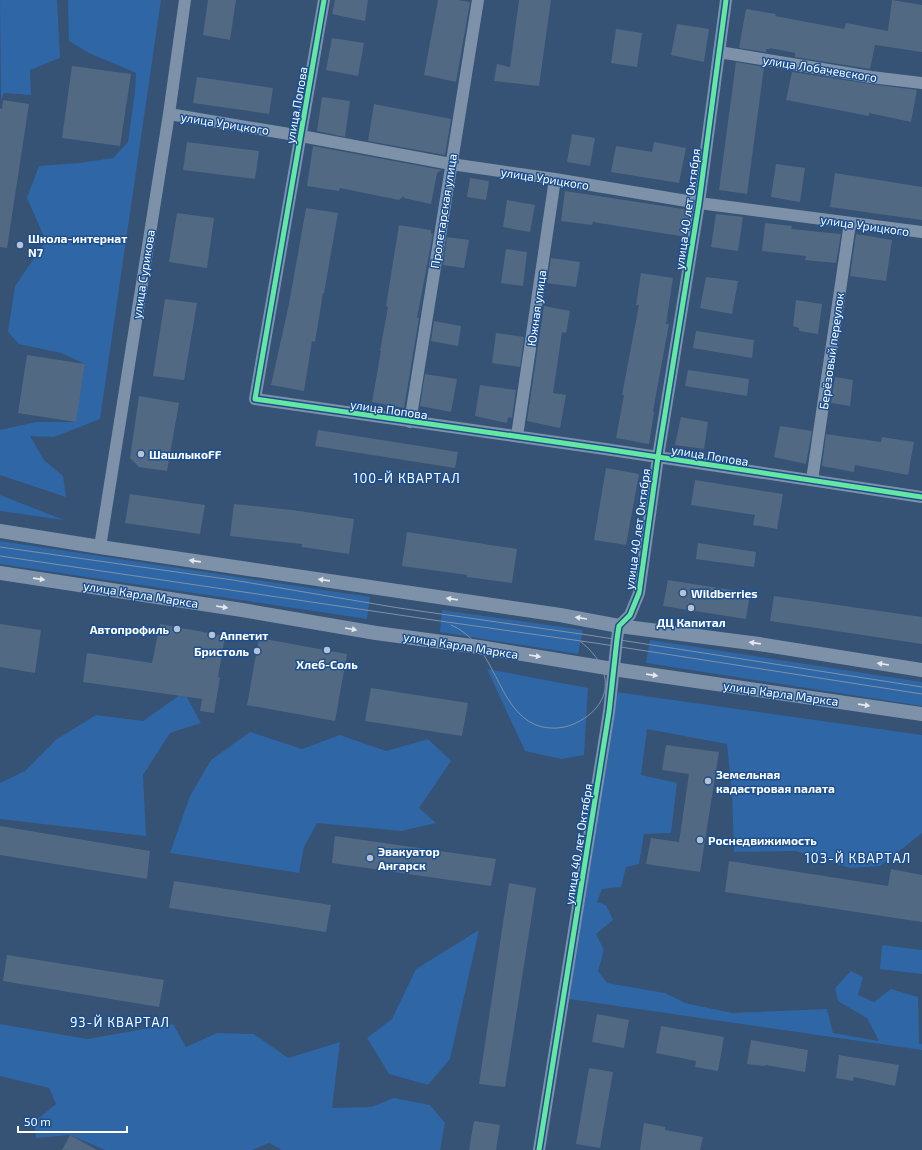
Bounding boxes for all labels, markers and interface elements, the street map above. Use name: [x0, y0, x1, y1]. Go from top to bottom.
street label: улица Лобачевского: [762, 52, 878, 85]
street label: улица Попова: [282, 65, 311, 145]
street label: улица Урицкого: [180, 109, 270, 138]
street label: улица 40 лет Октября: [672, 147, 703, 271]
street label: Пролетарская улица: [427, 153, 460, 270]
street label: улица Урицкого: [500, 164, 590, 193]
street label: улица Урицкого: [820, 212, 910, 239]
street label: улица Сурикова: [129, 229, 158, 320]
place label: Школа-интернат N7: [28, 231, 127, 259]
marker: Школа-интернат N7: [15, 240, 25, 250]
street label: Южная улица: [524, 269, 549, 347]
street label: Берёзовый переулок: [816, 291, 847, 410]
street label: улица Попова: [349, 397, 429, 422]
street label: улица Попова: [670, 442, 750, 469]
place label: ШашлыкoFF: [149, 447, 222, 461]
marker: ШашлыкoFF: [136, 449, 146, 459]
street label: улица 40 лет Октября: [622, 467, 653, 591]
district label: 100-Й КВАРТАЛ: [353, 470, 461, 486]
one-way arrow: [189, 558, 201, 564]
one-way arrow: [33, 576, 45, 582]
one-way arrow: [318, 577, 330, 583]
street label: улица Карла Маркса: [82, 578, 199, 611]
place label: Wildberries: [691, 586, 758, 600]
marker: Wildberries: [678, 588, 688, 598]
one-way arrow: [446, 596, 458, 602]
marker: ДЦ Капитал: [686, 603, 696, 613]
one-way arrow: [216, 604, 228, 610]
one-way arrow: [575, 615, 587, 621]
place label: ДЦ Капитал: [656, 615, 726, 629]
place label: Автопрофиль: [90, 622, 170, 636]
marker: Автопрофиль: [172, 624, 182, 634]
one-way arrow: [345, 626, 357, 632]
place label: Аппетит: [220, 628, 269, 642]
street label: улица Карла Маркса: [402, 629, 519, 662]
marker: Аппетит: [207, 630, 217, 640]
one-way arrow: [749, 640, 761, 646]
place label: Бристоль: [194, 644, 250, 658]
marker: Хлеб-Соль: [322, 645, 332, 655]
marker: Бристоль: [252, 646, 262, 656]
one-way arrow: [528, 653, 541, 659]
place label: Хлеб-Соль: [296, 657, 358, 671]
one-way arrow: [877, 660, 890, 666]
one-way arrow: [646, 672, 658, 678]
street label: улица Карла Маркса: [722, 678, 839, 709]
one-way arrow: [857, 702, 870, 708]
place label: Земельная кадастровая палата: [716, 767, 835, 795]
marker: Земельная кадастровая палата: [703, 776, 713, 786]
street label: улица 40 лет Октября: [562, 783, 595, 906]
place label: Роснедвижимость: [708, 833, 817, 847]
marker: Роснедвижимость: [695, 835, 705, 845]
place label: Эвакуатор Ангарск: [378, 844, 440, 872]
district label: 103-Й КВАРТАЛ: [805, 850, 911, 866]
marker: Эвакуатор Ангарск: [365, 853, 375, 863]
district label: 93-Й КВАРТАЛ: [70, 1014, 170, 1030]
scale bar: [18, 1108, 127, 1134]
text: 50 m: [24, 1114, 51, 1128]

